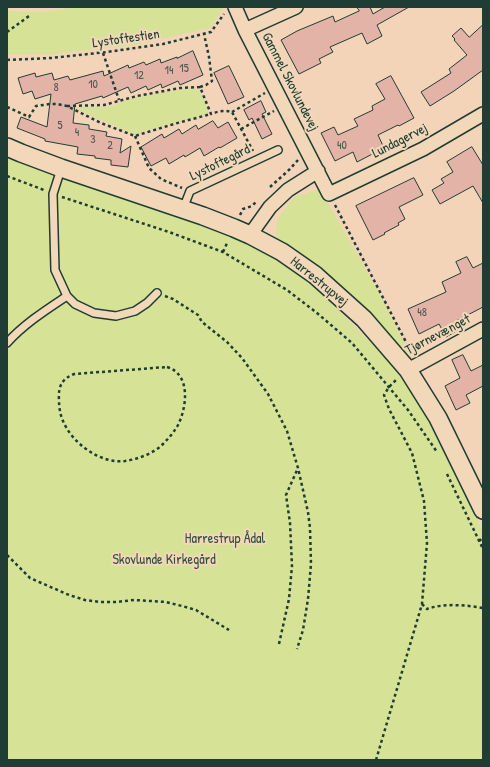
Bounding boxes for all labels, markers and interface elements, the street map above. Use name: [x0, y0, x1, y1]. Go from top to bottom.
street label: Lystoftestien: [91, 26, 161, 52]
street label: Gammel Skovlundevej: [258, 30, 322, 134]
house number: 15: [179, 62, 189, 76]
house number: 14: [165, 64, 173, 78]
house number: 12: [134, 69, 144, 83]
house number: 10: [88, 78, 98, 92]
house number: 8: [53, 81, 59, 95]
house number: 5: [57, 119, 63, 133]
street label: Lundagervej: [370, 120, 430, 162]
house number: 4: [75, 126, 79, 140]
house number: 3: [90, 133, 96, 147]
house number: 2: [107, 139, 113, 153]
house number: 40: [337, 139, 347, 153]
street label: Lystoftegård: [187, 141, 253, 185]
street label: Harrestrupvej: [286, 253, 352, 311]
house number: 48: [417, 306, 427, 320]
street label: Tjørnevænget: [403, 311, 473, 359]
park label: Harrestrup Ådal: [185, 531, 265, 547]
park label: Skovlunde Kirkegård: [112, 552, 216, 568]

